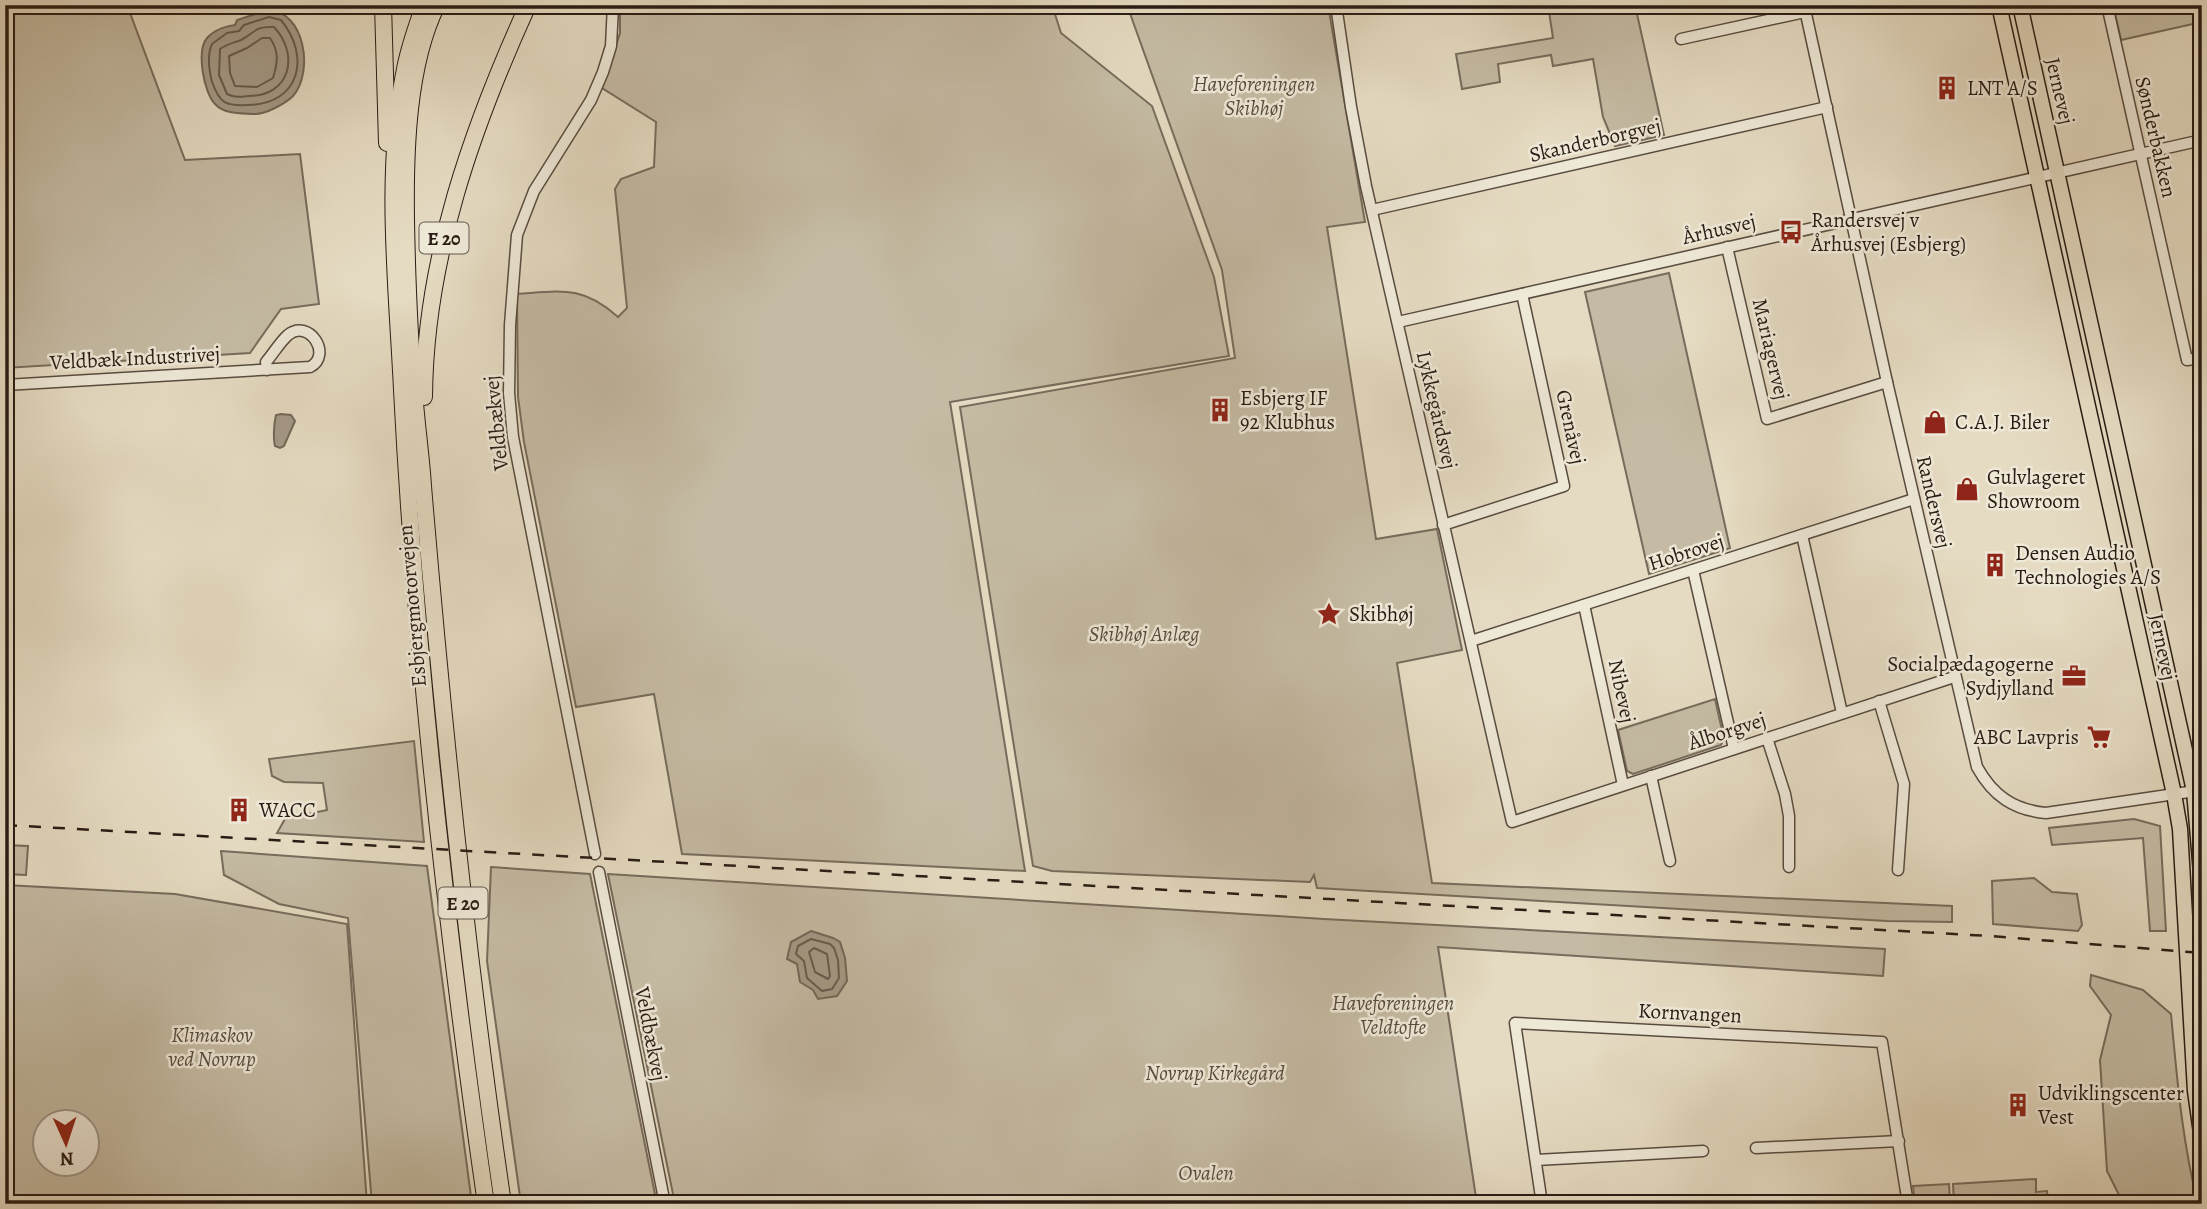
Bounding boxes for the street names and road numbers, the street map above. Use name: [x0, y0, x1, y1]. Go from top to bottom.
street label: Jernevej: [2039, 55, 2081, 127]
street label: Sønderbakken: [2128, 74, 2184, 200]
street label: Skanderborgvej: [1526, 111, 1664, 169]
street label: Århusvej: [1679, 207, 1758, 251]
road number: E 20: [420, 222, 468, 254]
street label: Mariagervej: [1746, 296, 1796, 402]
street label: Veldbæk Industrivej: [48, 340, 221, 376]
street label: Lykkegårdsvej: [1410, 348, 1464, 472]
street label: Veldbækvej: [477, 374, 515, 473]
street label: Grenåvej: [1549, 387, 1593, 467]
street label: Randersvej: [1910, 453, 1958, 551]
street label: Esbjergmotorvejen: [391, 524, 433, 688]
street label: Hobrovej: [1645, 527, 1727, 577]
street label: Jernevej: [2142, 611, 2184, 683]
street label: Nibevej: [1602, 657, 1642, 725]
street label: Ålborgvej: [1684, 705, 1770, 757]
road number: E 20: [438, 888, 488, 918]
street label: Veldbækvej: [628, 983, 674, 1084]
street label: Kornvangen: [1637, 996, 1743, 1030]

